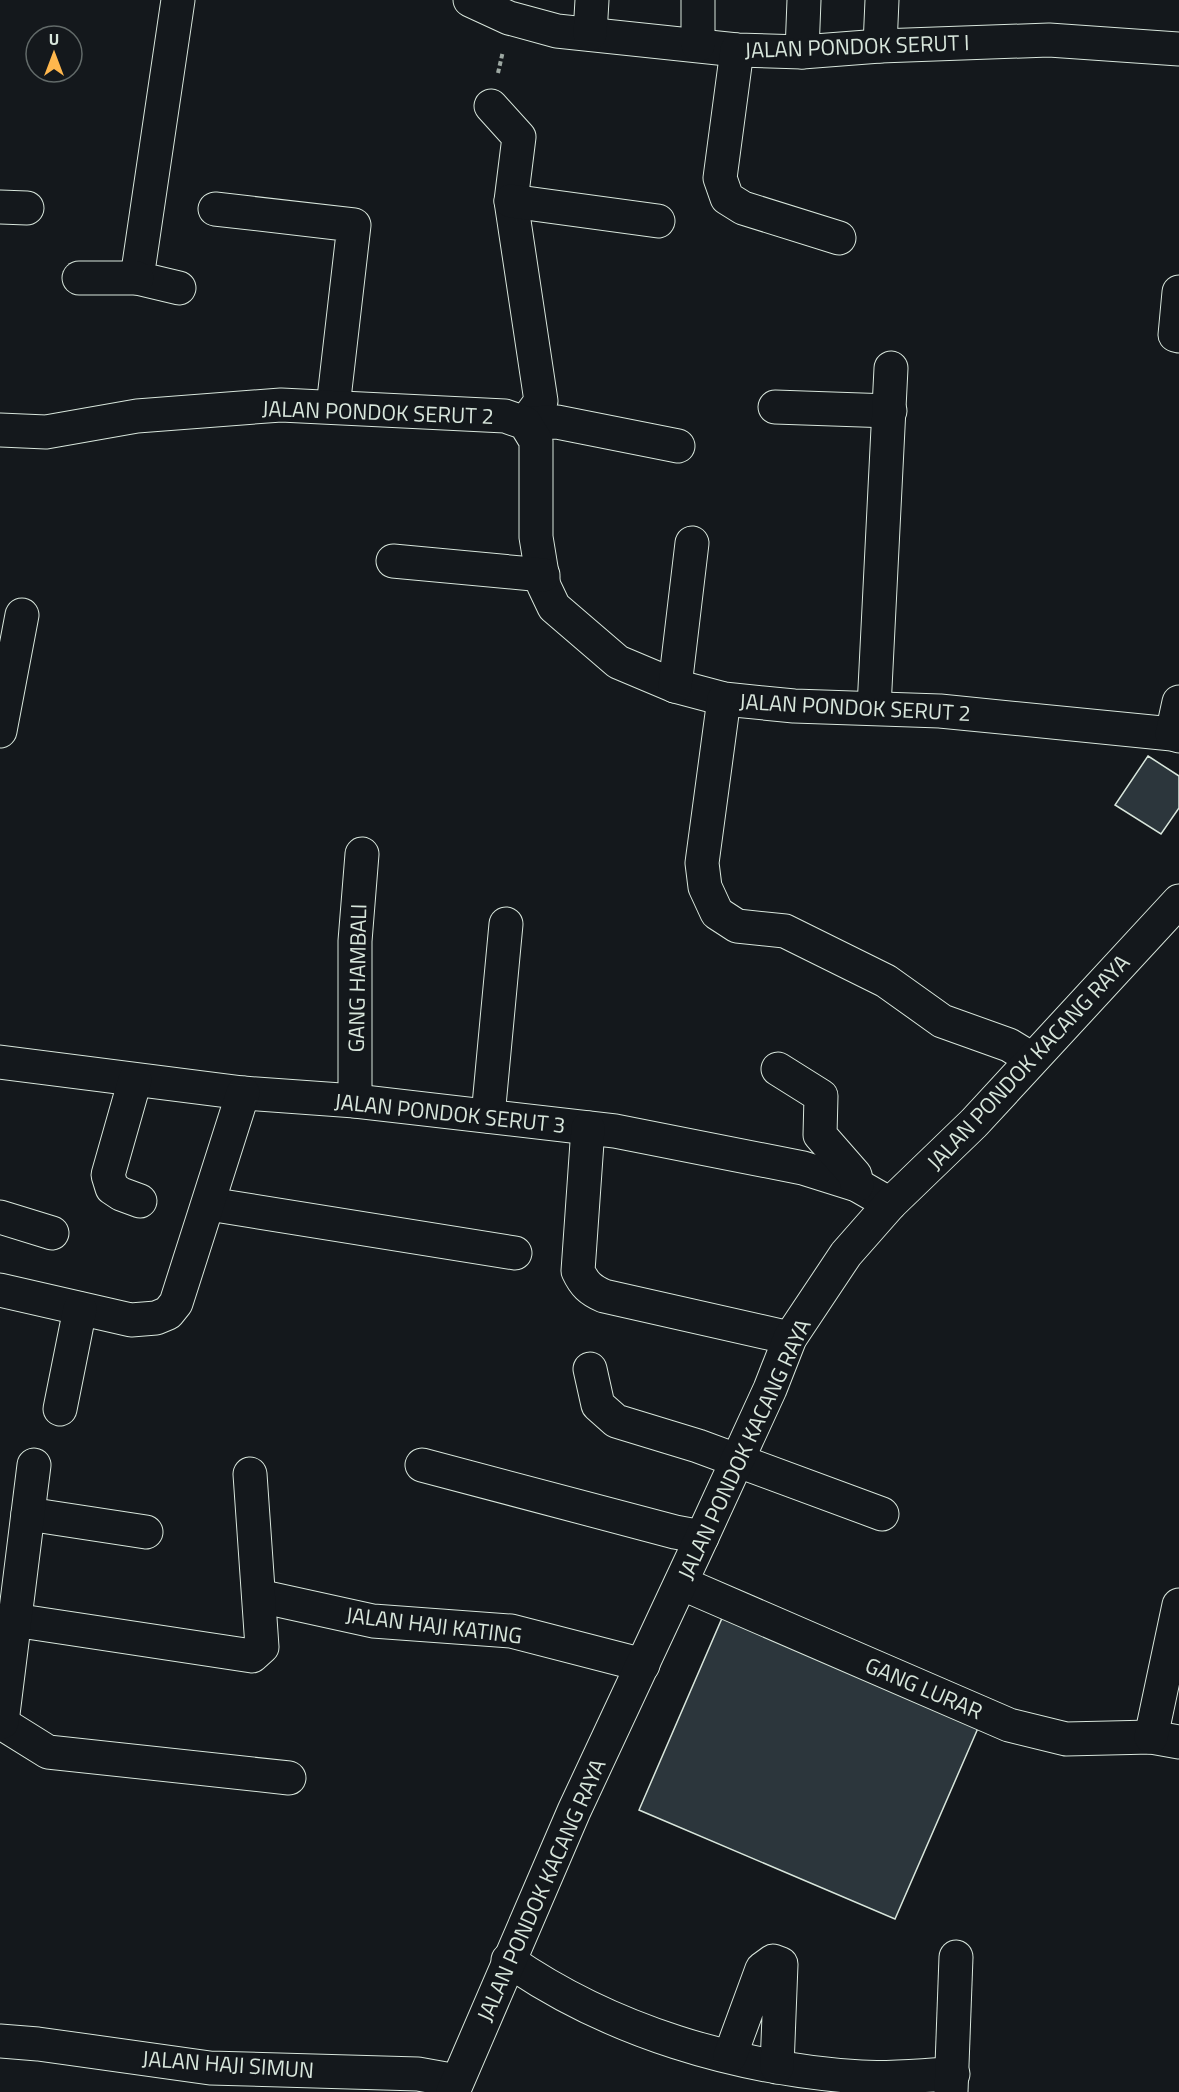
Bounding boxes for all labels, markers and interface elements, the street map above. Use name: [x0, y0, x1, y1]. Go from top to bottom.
north arrow: [24, 24, 84, 84]
street label: JALAN PONDOK SERUT I: [744, 25, 970, 67]
text: U: [49, 27, 59, 51]
street label: JALAN PONDOK SERUT 2: [262, 391, 494, 433]
street label: JALAN PONDOK SERUT 2: [738, 684, 972, 730]
street label: GANG HAMBALI: [339, 903, 375, 1053]
street label: JALAN PONDOK KACANG RAYA: [919, 946, 1137, 1178]
street label: JALAN PONDOK SERUT 3: [333, 1084, 567, 1142]
street label: JALAN PONDOK KACANG RAYA: [668, 1313, 820, 1585]
street label: JALAN HAJI KATING: [344, 1597, 524, 1653]
street label: GANG LURAR: [860, 1648, 988, 1728]
street label: JALAN PONDOK KACANG RAYA: [468, 1753, 614, 2027]
street label: JALAN HAJI SIMUN: [141, 2041, 315, 2087]

